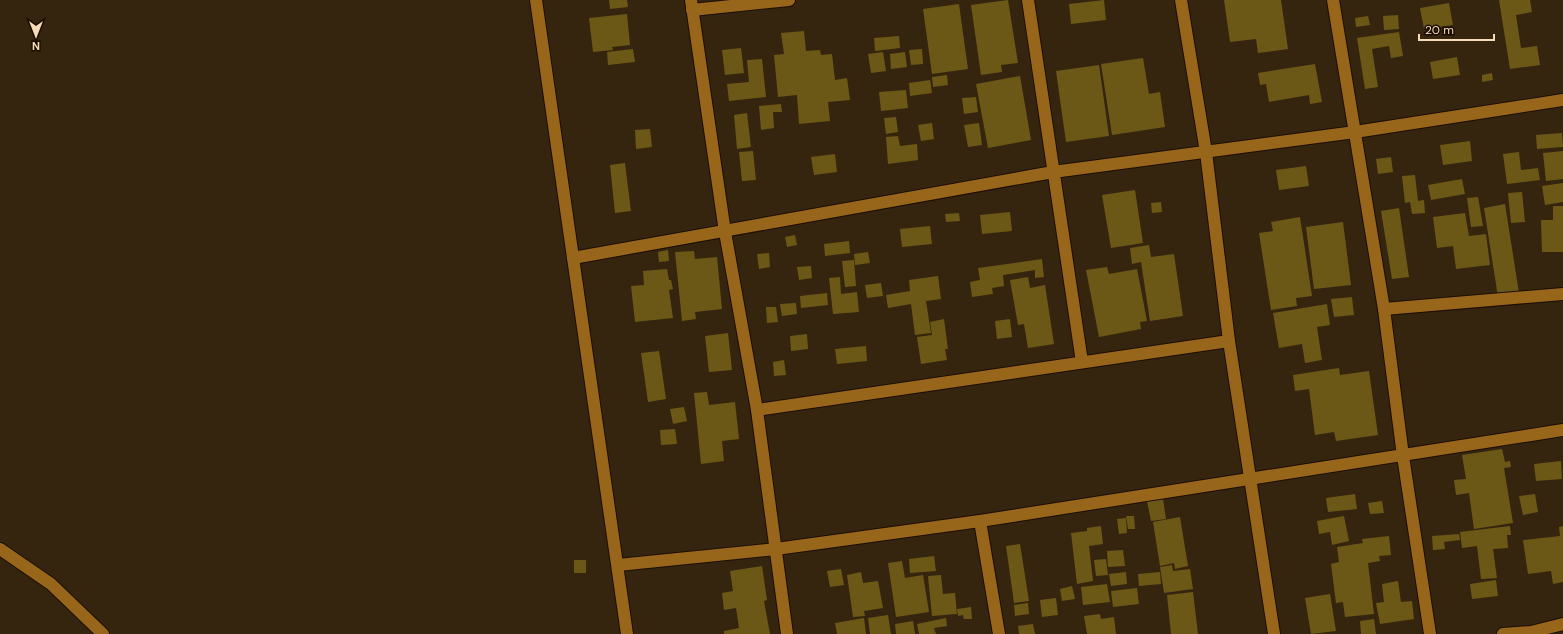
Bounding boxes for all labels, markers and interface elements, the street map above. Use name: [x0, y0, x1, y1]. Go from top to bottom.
north arrow: [16, 16, 56, 56]
scale bar: [1419, 16, 1494, 42]
text: 20 m: [1425, 22, 1454, 38]
text: N: [32, 39, 40, 53]

